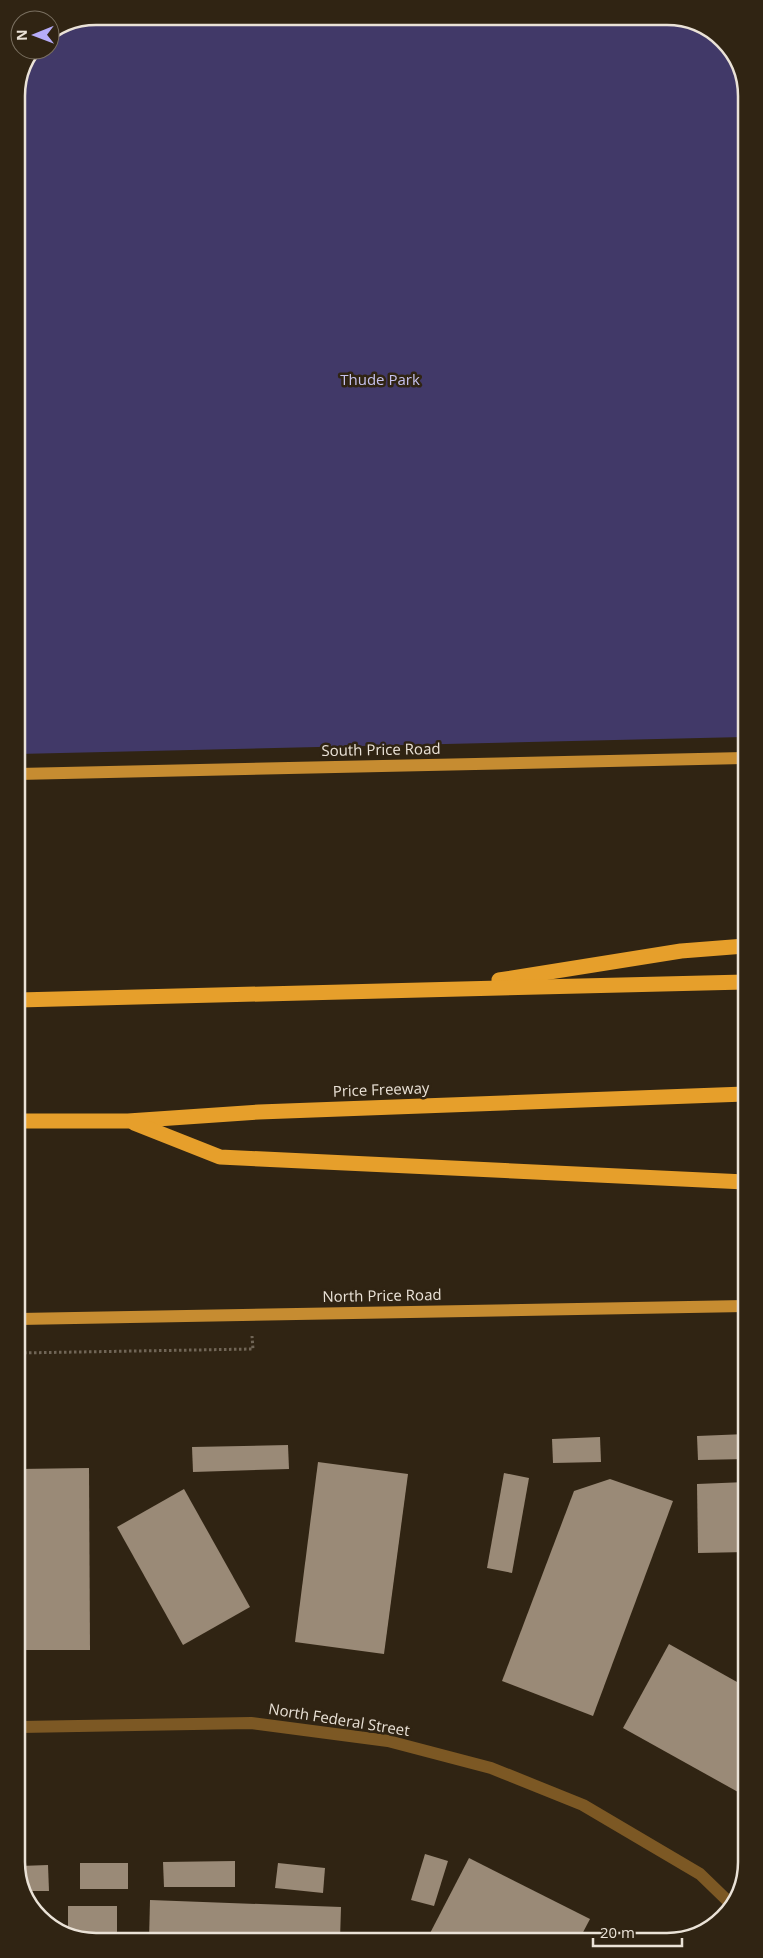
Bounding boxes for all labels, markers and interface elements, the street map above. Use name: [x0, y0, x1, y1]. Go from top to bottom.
north arrow: [10, 10, 60, 60]
text: N: [12, 29, 31, 41]
park label: Thude Park: [340, 369, 420, 389]
street label: South Price Road: [321, 738, 441, 760]
street label: Price Freeway: [332, 1077, 430, 1101]
street label: North Price Road: [322, 1284, 442, 1306]
street label: North Federal Street: [267, 1698, 411, 1740]
scale bar: [593, 1916, 682, 1948]
text: 20 m: [600, 1922, 635, 1942]

